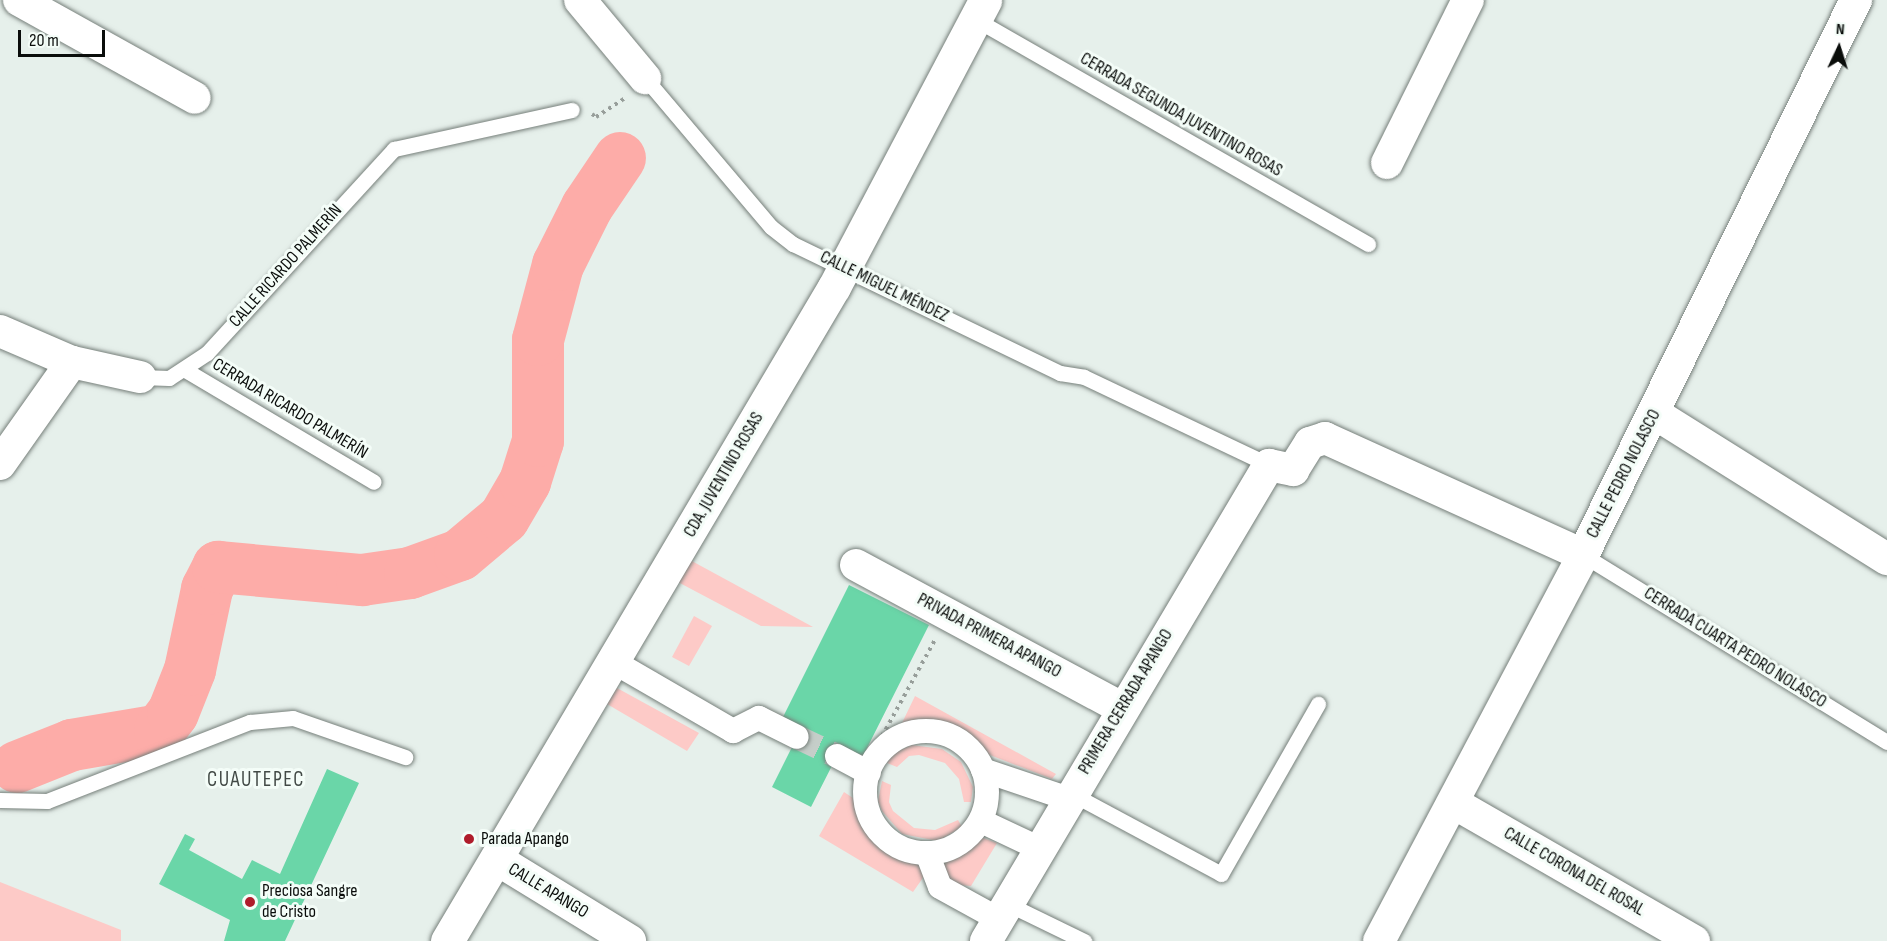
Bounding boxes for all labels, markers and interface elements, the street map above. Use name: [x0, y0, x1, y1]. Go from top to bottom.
scale bar: [21, 18, 108, 56]
north arrow: [1809, 18, 1869, 78]
text: N: [1835, 20, 1845, 39]
text: 20 m: [29, 30, 59, 51]
street label: CERRADA SEGUNDA JUVENTINO ROSAS: [1076, 48, 1286, 182]
street label: CALLE RICARDO PALMERÍN: [225, 200, 347, 332]
street label: CALLE MIGUEL MÉNDEZ: [816, 247, 952, 327]
street label: CERRADA RICARDO PALMERÍN: [208, 354, 372, 464]
street label: CALLE PEDRO NOLASCO: [1582, 406, 1666, 542]
street label: CDA. JUVENTINO ROSAS: [679, 409, 769, 541]
street label: CERRADA CUARTA PEDRO NOLASCO: [1640, 583, 1830, 713]
street label: PRIVADA PRIMERA APANGO: [913, 589, 1065, 683]
street label: PRIMERA CERRADA APANGO: [1074, 625, 1178, 779]
district label: CUAUTEPEC: [207, 767, 305, 793]
street label: CALLE CORONA DEL ROSAL: [1500, 823, 1648, 921]
place label: Parada Apango: [481, 828, 569, 850]
marker: Parada Apango: [462, 832, 476, 846]
street label: CALLE APANGO: [504, 859, 592, 923]
place label: Preciosa Sangre de Cristo: [262, 881, 358, 924]
marker: Preciosa Sangre de Cristo: [243, 895, 257, 909]

